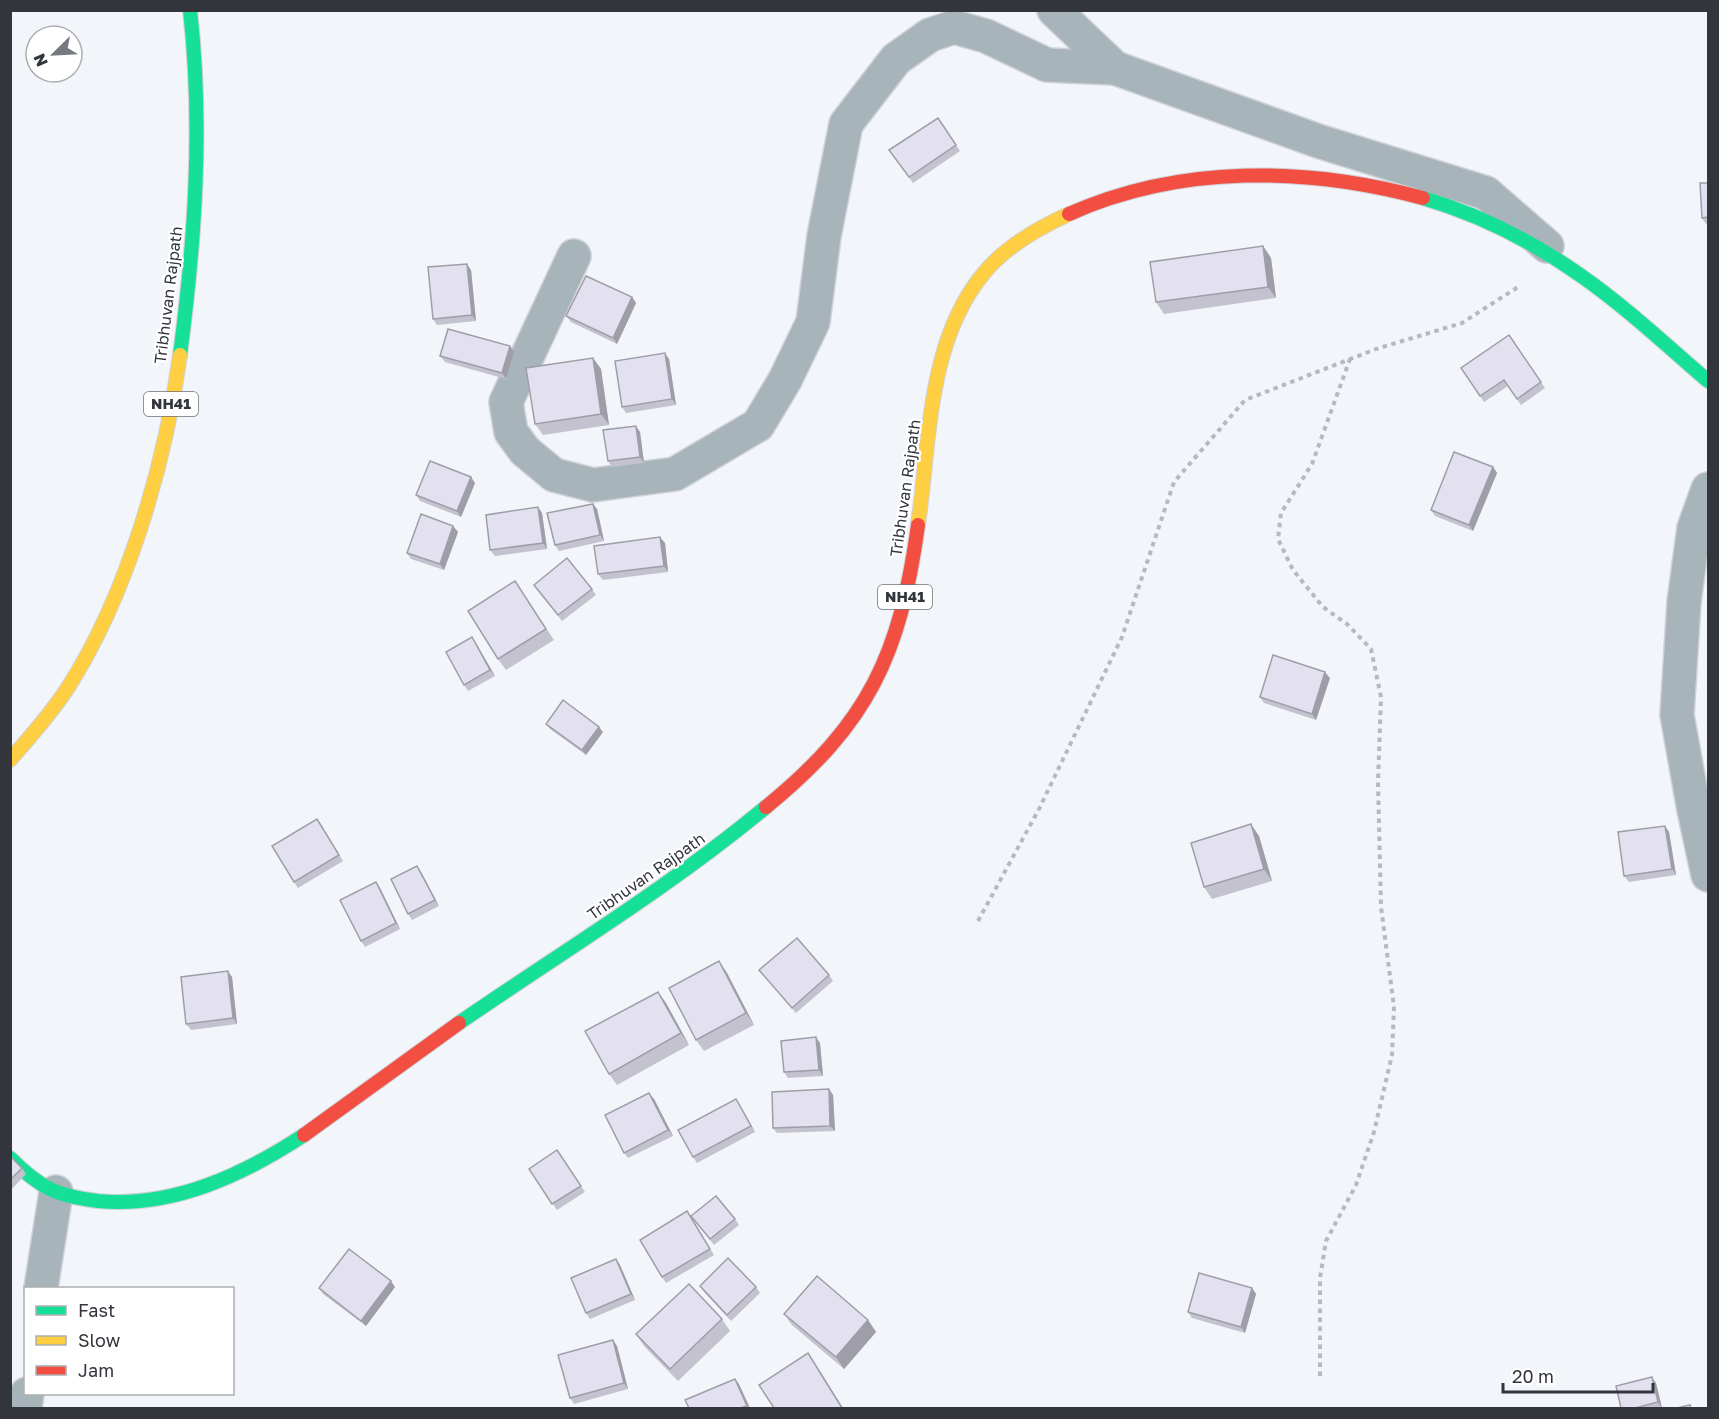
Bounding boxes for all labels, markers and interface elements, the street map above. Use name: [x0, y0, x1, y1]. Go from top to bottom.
north arrow: [24, 24, 84, 84]
text: N: [29, 50, 52, 70]
street label: Tribhuvan Rajpath: [150, 225, 186, 365]
road number: NH41: [144, 392, 198, 416]
street label: Tribhuvan Rajpath: [885, 418, 925, 558]
road number: NH41: [878, 585, 932, 609]
street label: Tribhuvan Rajpath: [583, 828, 709, 924]
legend: [24, 1287, 234, 1395]
text: Fast: [78, 1299, 115, 1321]
text: Slow: [78, 1329, 121, 1351]
scale bar: [1503, 1356, 1653, 1394]
text: Jam: [78, 1359, 114, 1381]
text: 20 m: [1512, 1365, 1554, 1387]

